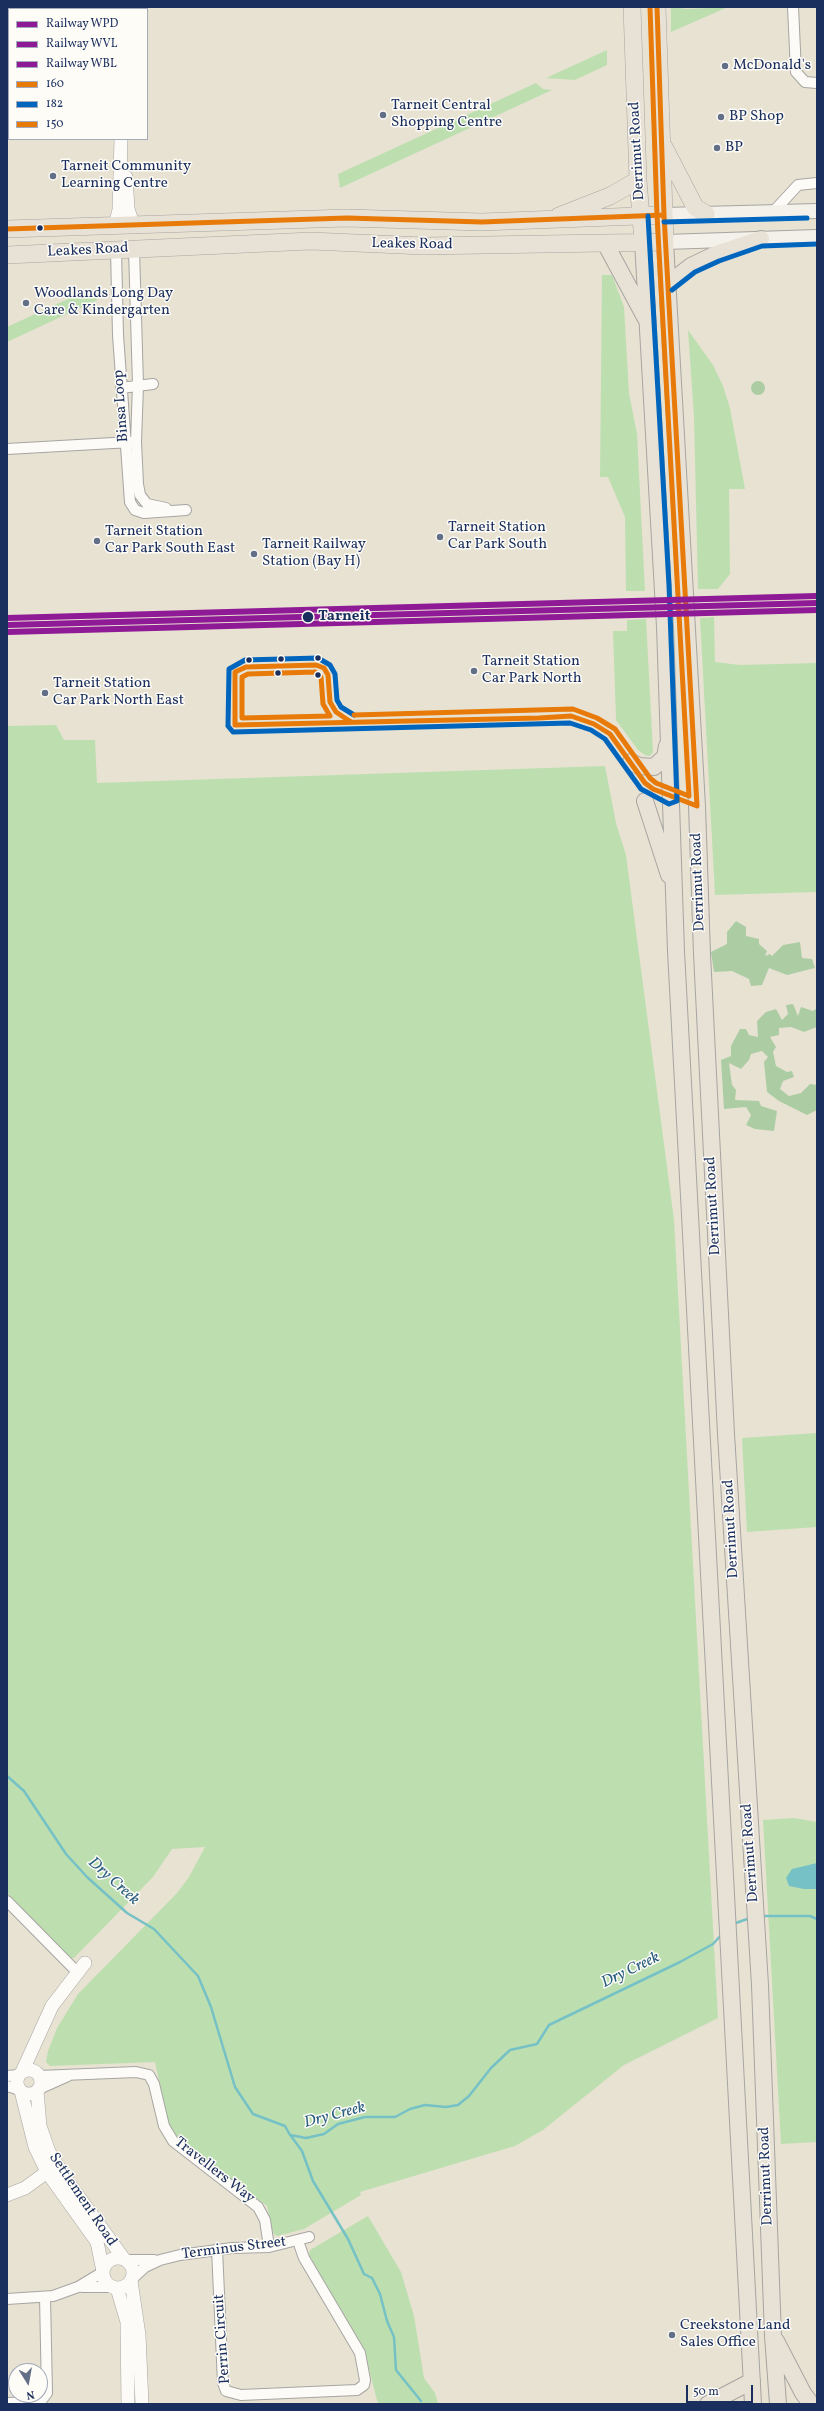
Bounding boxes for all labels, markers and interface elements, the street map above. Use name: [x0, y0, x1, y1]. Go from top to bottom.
legend: [8, 8, 148, 140]
text: Railway WPD: [46, 16, 118, 32]
text: Railway WVL: [46, 36, 117, 52]
text: Railway WBL: [46, 56, 117, 72]
place label: McDonald's: [733, 57, 811, 75]
marker: McDonald's: [720, 61, 730, 71]
text: 160: [46, 76, 64, 92]
text: 182: [46, 96, 63, 112]
place label: Tarneit Central Shopping Centre: [391, 97, 502, 132]
street label: Derrimut Road: [626, 101, 650, 201]
place label: BP Shop: [729, 108, 784, 126]
marker: Tarneit Central Shopping Centre: [378, 110, 388, 120]
marker: BP Shop: [716, 112, 726, 122]
text: 150: [46, 116, 63, 132]
place label: BP: [725, 139, 743, 157]
marker: BP: [712, 143, 722, 153]
place label: Tarneit Community Learning Centre: [61, 158, 191, 193]
marker: Tarneit Community Learning Centre: [48, 171, 58, 181]
unlabelled marker: [35, 223, 45, 233]
street label: Leakes Road: [371, 235, 453, 255]
street label: Leakes Road: [47, 240, 129, 262]
place label: Woodlands Long Day Care & Kindergarten: [34, 285, 173, 320]
marker: Woodlands Long Day Care & Kindergarten: [21, 298, 31, 308]
street label: Binsa Loop: [110, 369, 134, 443]
place label: Tarneit Station Car Park South: [448, 519, 547, 554]
place label: Tarneit Station Car Park South East: [105, 523, 235, 558]
marker: Tarneit Station Car Park South: [435, 532, 445, 542]
marker: Tarneit Station Car Park South East: [92, 536, 102, 546]
place label: Tarneit Railway Station (Bay H): [262, 536, 366, 571]
marker: Tarneit Railway Station (Bay H): [249, 549, 259, 559]
place label: Tarneit: [318, 608, 370, 626]
marker: Tarneit: [301, 610, 315, 624]
unlabelled marker: [313, 653, 323, 663]
place label: Tarneit Station Car Park North: [482, 653, 582, 688]
unlabelled marker: [276, 654, 286, 664]
unlabelled marker: [244, 655, 254, 665]
marker: Tarneit Station Car Park North: [469, 666, 479, 676]
unlabelled marker: [273, 668, 283, 678]
unlabelled marker: [313, 670, 323, 680]
place label: Tarneit Station Car Park North East: [53, 675, 184, 710]
marker: Tarneit Station Car Park North East: [40, 688, 50, 698]
street label: Derrimut Road: [688, 832, 710, 932]
street label: Derrimut Road: [702, 1156, 726, 1256]
street label: Derrimut Road: [720, 1479, 744, 1579]
street label: Derrimut Road: [739, 1803, 763, 1903]
water label: Dry Creek: [83, 1854, 143, 1910]
water label: Dry Creek: [599, 1949, 663, 1993]
water label: Dry Creek: [302, 2099, 368, 2133]
street label: Derrimut Road: [756, 2126, 778, 2226]
street label: Travellers Way: [170, 2134, 258, 2208]
street label: Settlement Road: [44, 2150, 120, 2250]
street label: Terminus Street: [181, 2234, 287, 2264]
street label: Perrin Circuit: [211, 2293, 235, 2385]
place label: Creekstone Land Sales Office: [680, 2317, 790, 2352]
marker: Creekstone Land Sales Office: [667, 2330, 677, 2340]
north arrow: [8, 2363, 48, 2403]
scale bar: [688, 2377, 755, 2403]
text: 50 m: [693, 2384, 719, 2400]
text: N: [25, 2386, 36, 2402]

